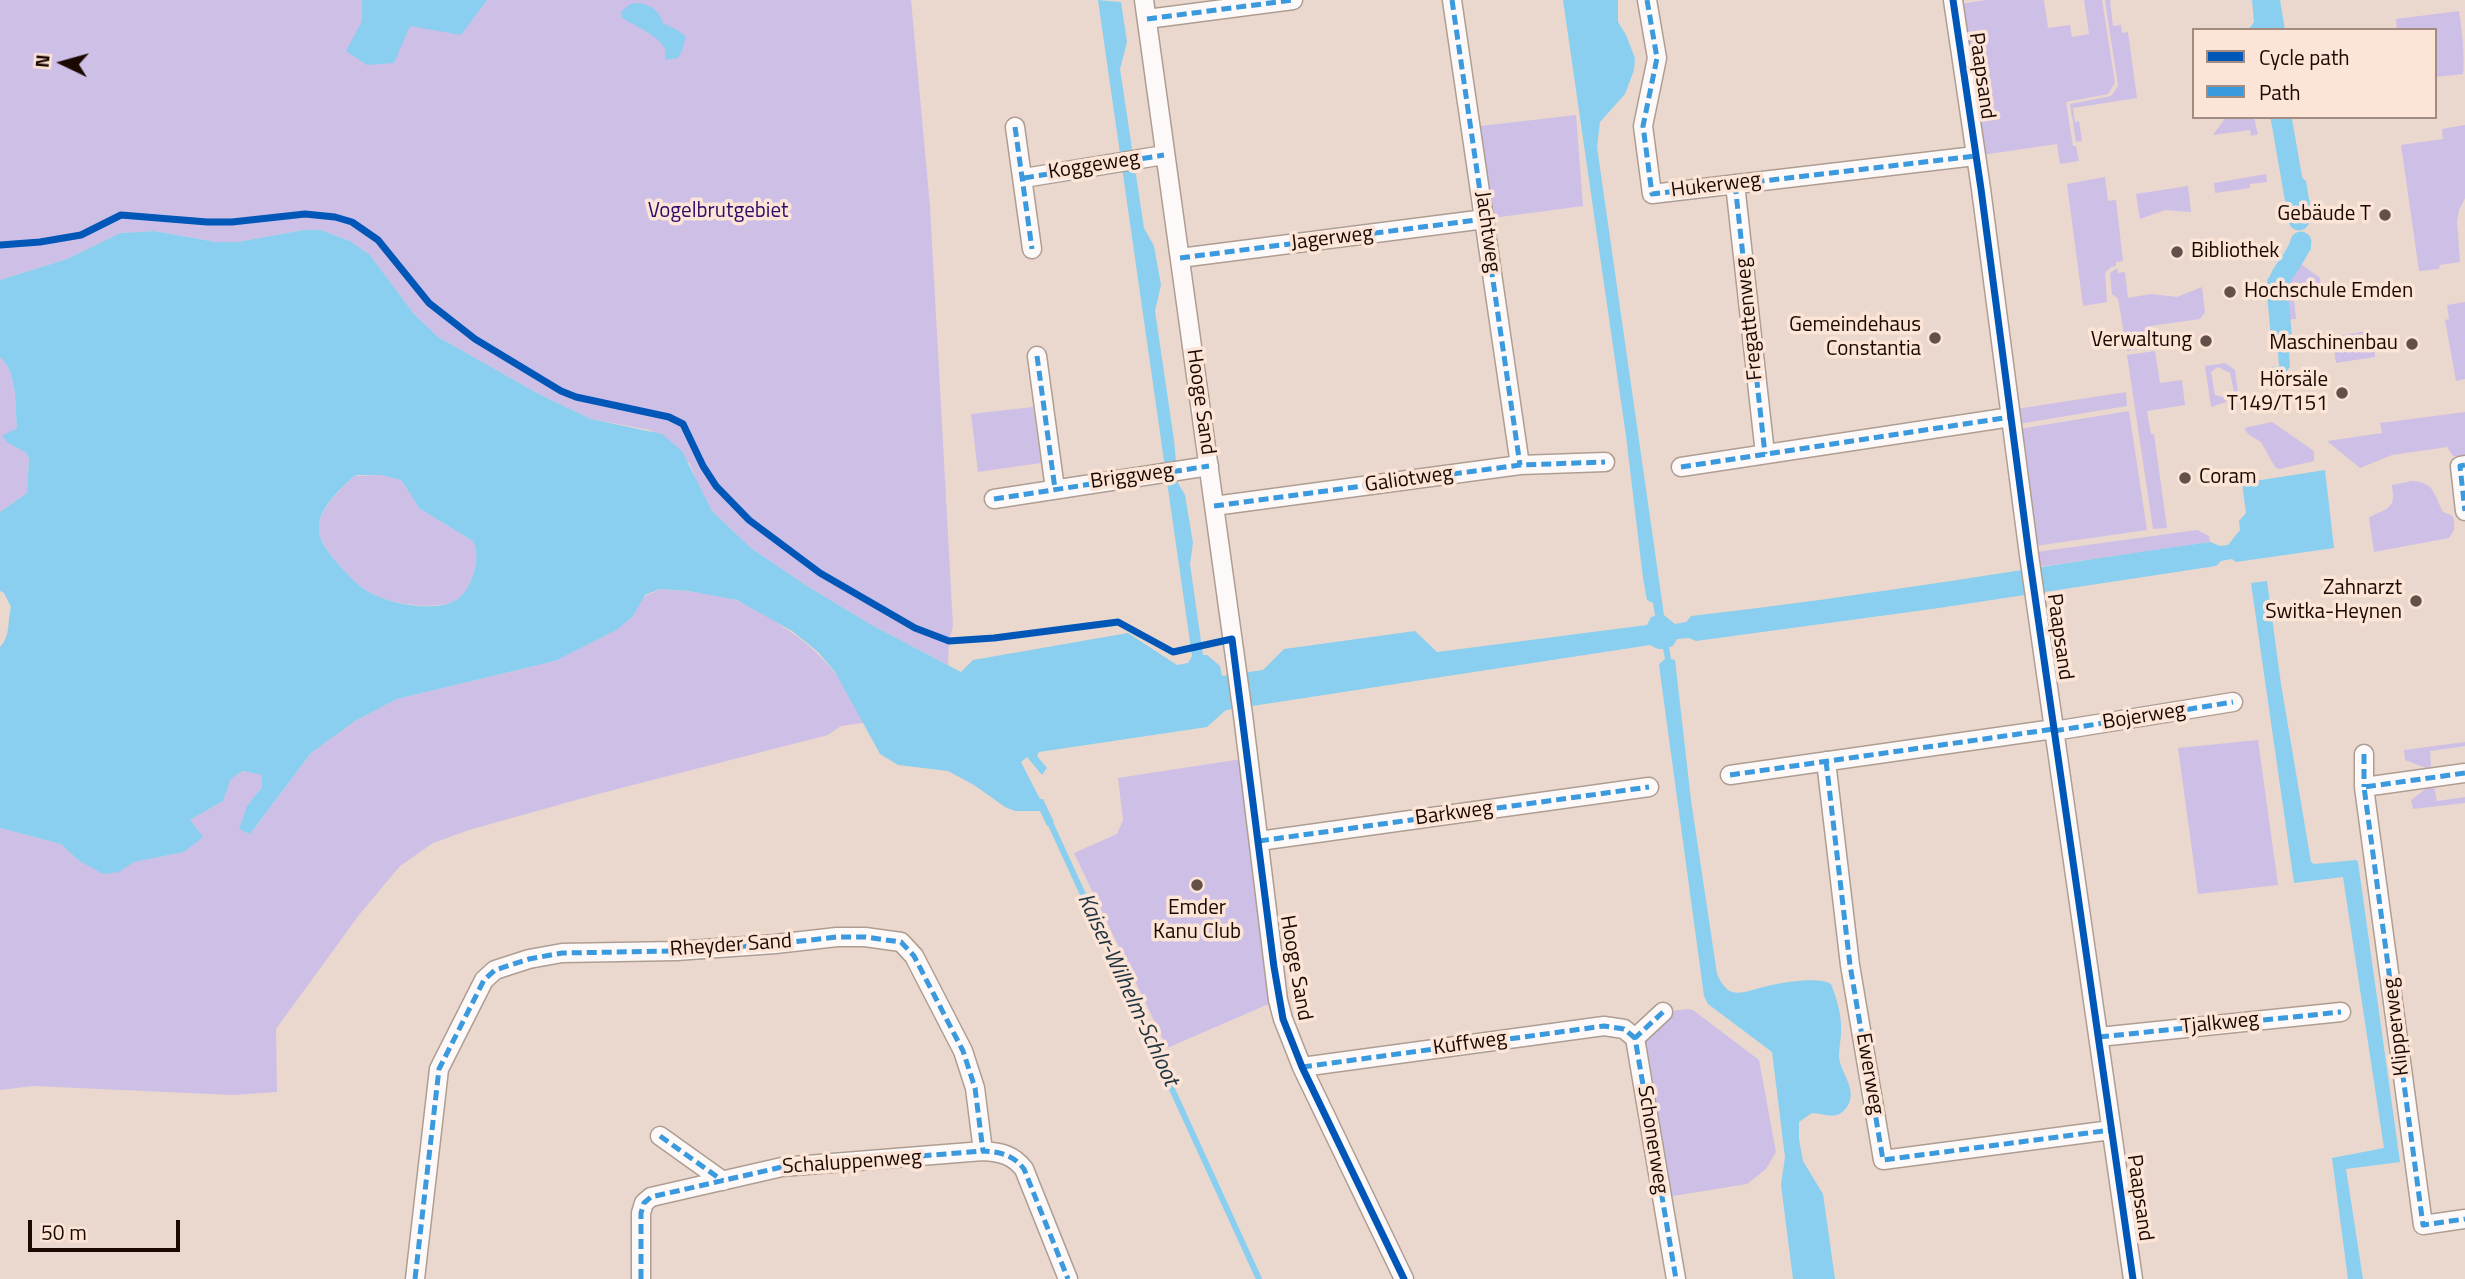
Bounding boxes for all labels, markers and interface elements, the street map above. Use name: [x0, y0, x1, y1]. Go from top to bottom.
north arrow: [28, 28, 98, 98]
legend: [2192, 28, 2437, 119]
street label: Paapsand: [1962, 31, 2000, 121]
text: Cycle path: [2259, 41, 2350, 73]
text: N: [27, 53, 57, 69]
text: Path: [2259, 76, 2301, 108]
street label: Koggeweg: [1047, 146, 1141, 186]
street label: Hukerweg: [1670, 168, 1762, 204]
street label: Jachtweg: [1469, 190, 1505, 274]
park label: Vogelbrutgebiet: [648, 199, 788, 225]
place label: Gebäude T: [2277, 202, 2371, 228]
marker: Gebäude T: [2377, 207, 2393, 223]
street label: Jagerweg: [1289, 221, 1375, 257]
place label: Bibliothek: [2191, 239, 2279, 265]
marker: Bibliothek: [2169, 244, 2185, 260]
street label: Fregattenweg: [1731, 256, 1769, 382]
place label: Hochschule Emden: [2244, 279, 2413, 305]
marker: Hochschule Emden: [2222, 284, 2238, 300]
place label: Gemeindehaus Constantia: [1789, 313, 1921, 363]
place label: Verwaltung: [2091, 328, 2192, 354]
marker: Gemeindehaus Constantia: [1927, 330, 1943, 346]
place label: Maschinenbau: [2269, 331, 2398, 357]
marker: Verwaltung: [2198, 333, 2214, 349]
marker: Maschinenbau: [2404, 336, 2420, 352]
street label: Hooge Sand: [1180, 347, 1220, 457]
place label: Hörsäle T149/T151: [2227, 368, 2328, 418]
marker: Hörsäle T149/T151: [2334, 385, 2350, 401]
street label: Briggweg: [1089, 459, 1175, 495]
street label: Galiotweg: [1363, 461, 1455, 499]
place label: Coram: [2199, 465, 2257, 491]
marker: Coram: [2177, 470, 2193, 486]
place label: Zahnarzt Switka-Heynen: [2265, 576, 2402, 626]
street label: Paapsand: [2040, 592, 2078, 682]
marker: Zahnarzt Switka-Heynen: [2408, 593, 2424, 609]
street label: Bojerweg: [2101, 698, 2187, 736]
street label: Barkweg: [1414, 796, 1494, 832]
marker: Emder Kanu Club: [1189, 877, 1205, 893]
water label: Kaiser-Wilhelm-Schloot: [1070, 889, 1184, 1091]
place label: Emder Kanu Club: [1153, 896, 1241, 946]
street label: Hooge Sand: [1273, 913, 1317, 1023]
street label: Rheyder Sand: [669, 929, 793, 963]
street label: Klipperweg: [2378, 976, 2416, 1078]
street label: Tjalkweg: [2180, 1007, 2260, 1041]
street label: Kuffweg: [1432, 1026, 1508, 1062]
street label: Ewerweg: [1849, 1031, 1889, 1117]
street label: Schonerweg: [1631, 1084, 1673, 1196]
street label: Schaluppenweg: [782, 1146, 922, 1180]
street label: Paapsand: [2120, 1153, 2158, 1243]
scale bar: [32, 1206, 184, 1250]
text: 50 m: [41, 1216, 87, 1248]

